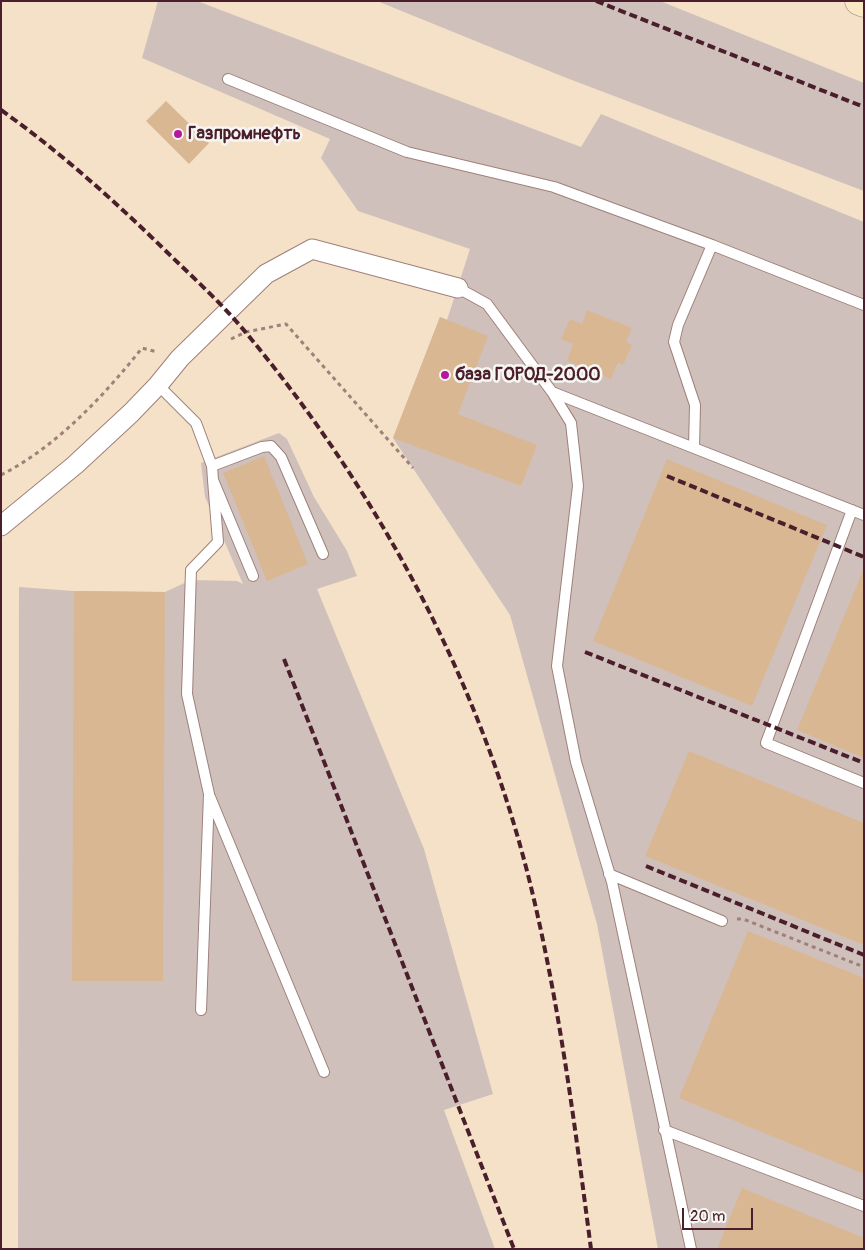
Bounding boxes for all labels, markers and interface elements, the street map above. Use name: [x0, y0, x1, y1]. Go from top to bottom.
place label: Газпромнефть: [188, 123, 301, 145]
marker: Газпромнефть: [172, 128, 184, 140]
place label: база ГОРОД-2000: [455, 364, 600, 386]
marker: база ГОРОД-2000: [439, 369, 451, 381]
scale bar: [685, 1198, 756, 1230]
text: 20 m: [690, 1207, 725, 1226]

